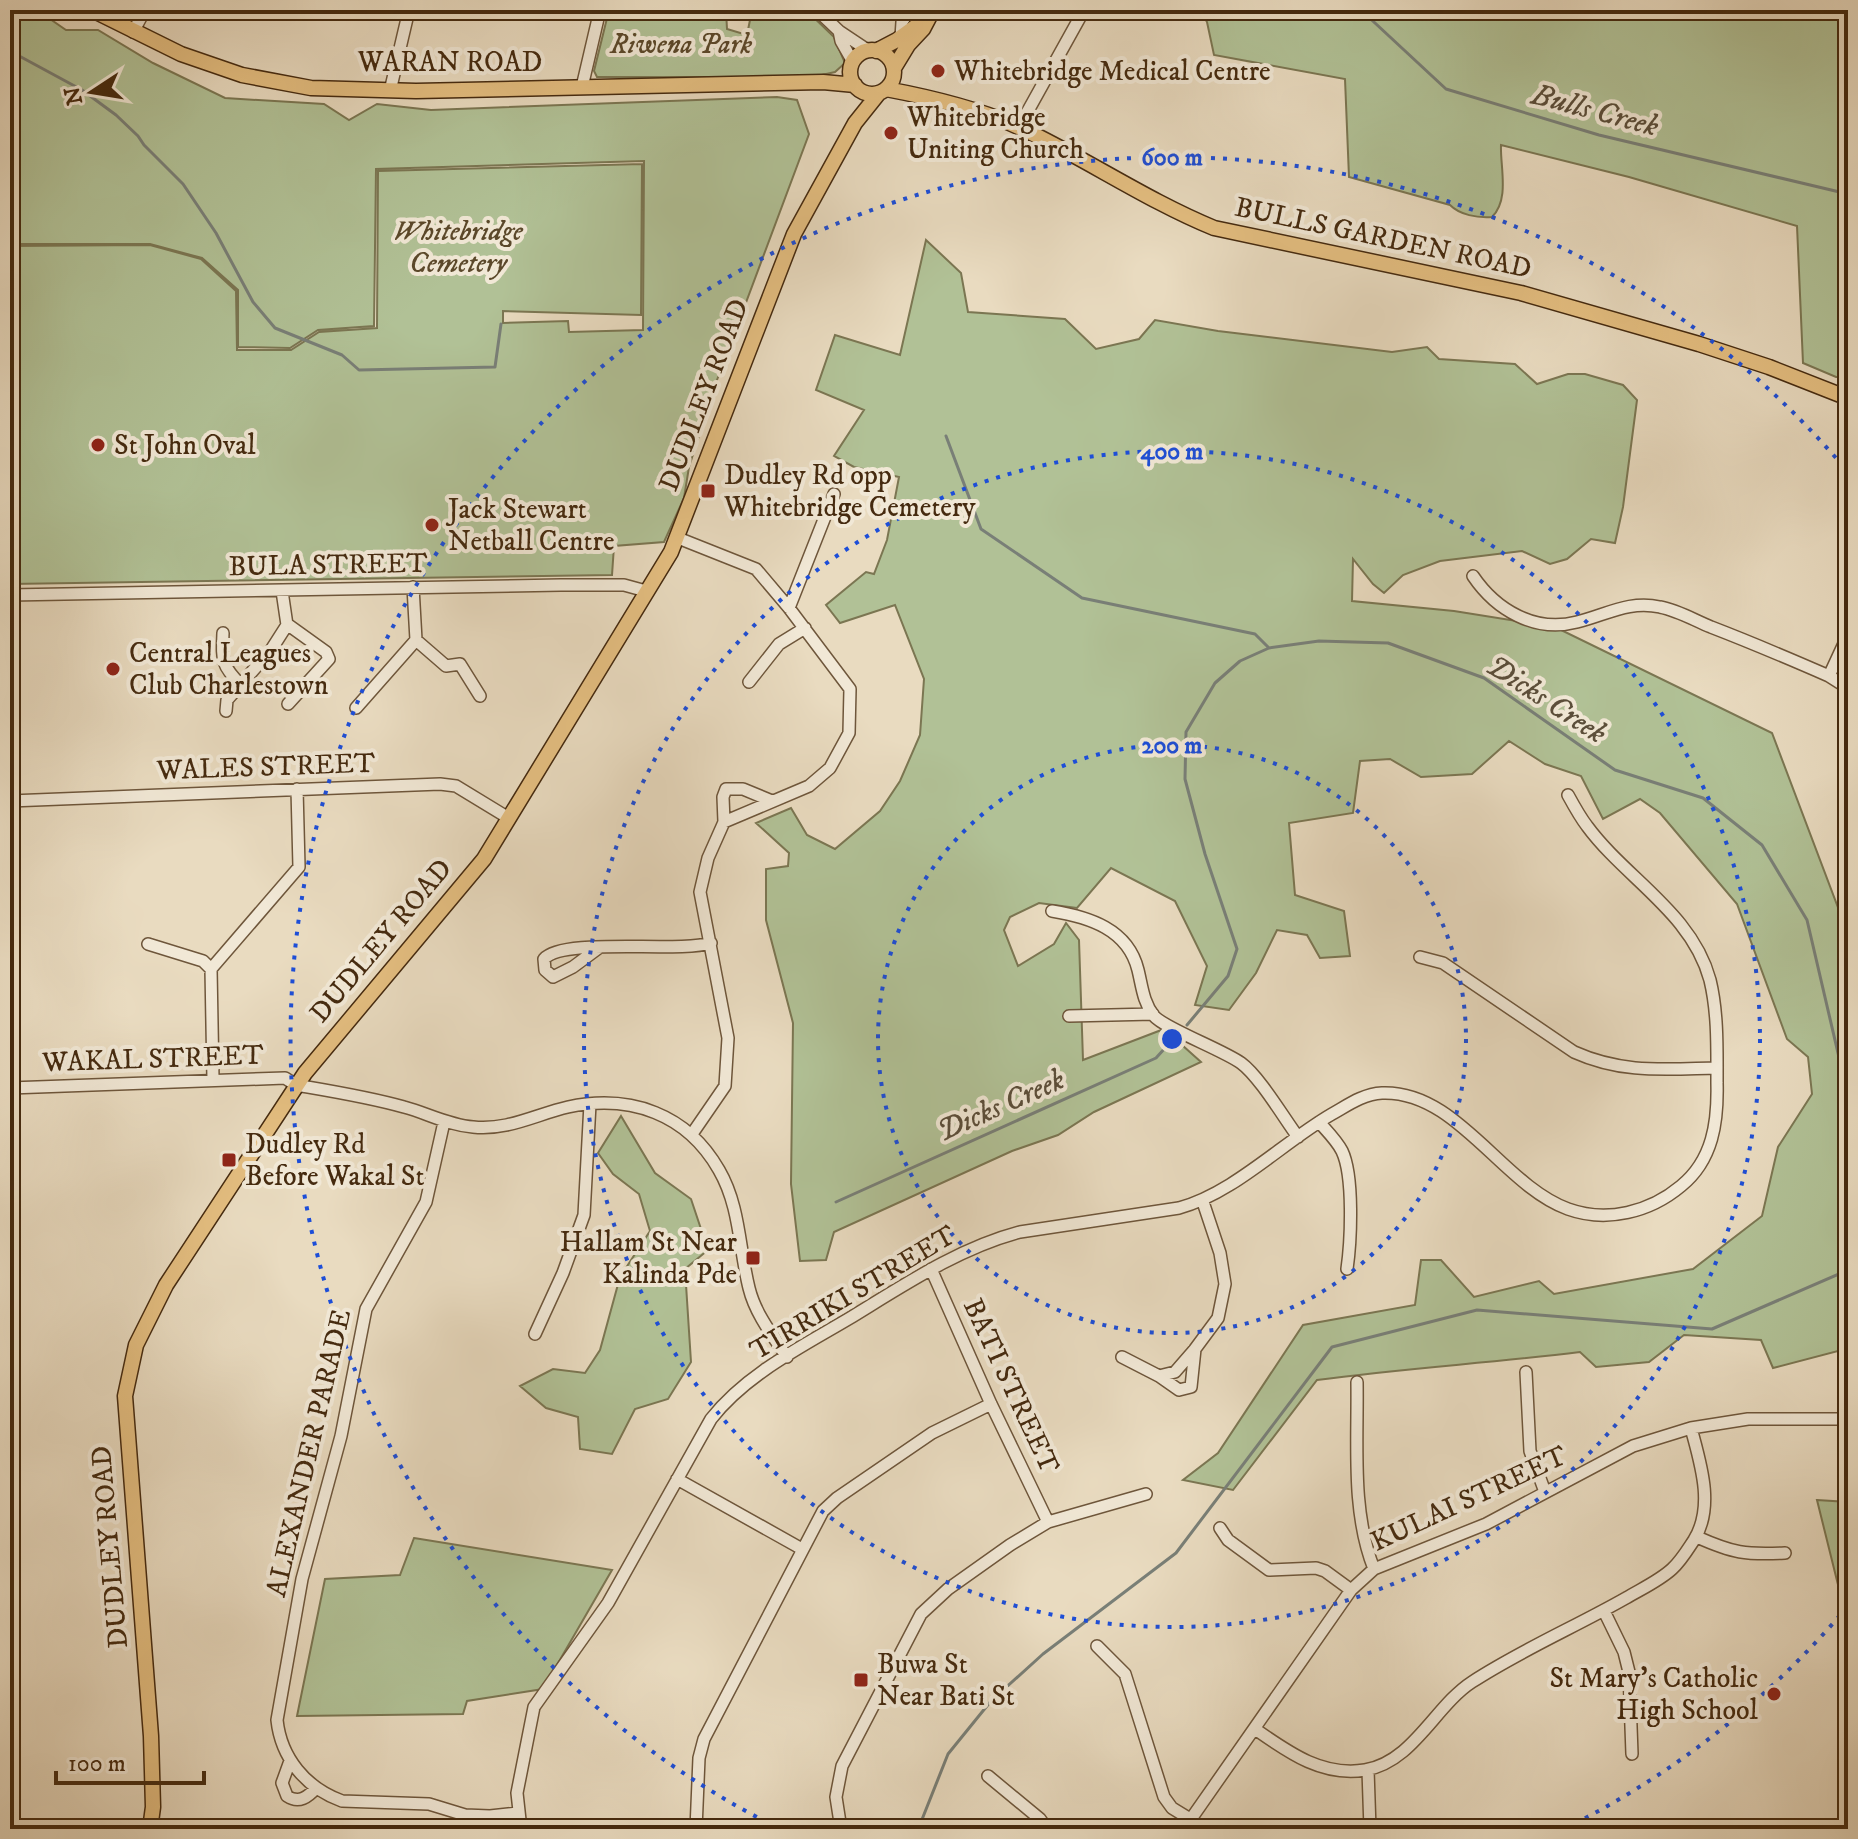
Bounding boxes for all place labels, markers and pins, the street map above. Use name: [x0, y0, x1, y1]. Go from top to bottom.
place label: Whitebridge Medical Centre: [953, 54, 1271, 89]
marker: Whitebridge Medical Centre: [929, 62, 947, 80]
place label: Whitebridge Uniting Church: [906, 100, 1084, 167]
marker: Whitebridge Uniting Church: [882, 124, 900, 142]
place label: St John Oval: [114, 428, 256, 463]
marker: St John Oval: [89, 436, 107, 454]
place label: Dudley Rd opp Whitebridge Cemetery: [723, 458, 976, 525]
marker: Dudley Rd opp Whitebridge Cemetery: [699, 482, 717, 500]
place label: Jack Stewart Netball Centre: [445, 492, 615, 559]
marker: Jack Stewart Netball Centre: [423, 516, 441, 534]
place label: Central Leagues Club Charlestown: [129, 636, 329, 703]
marker: Central Leagues Club Charlestown: [104, 660, 122, 678]
centre of rings: [1158, 1025, 1186, 1053]
place label: Dudley Rd Before Wakal St: [245, 1127, 424, 1194]
marker: Dudley Rd Before Wakal St: [220, 1151, 238, 1169]
place label: Hallam St Near Kalinda Pde: [560, 1225, 738, 1292]
marker: Hallam St Near Kalinda Pde: [744, 1249, 762, 1267]
place label: Buwa St Near Bati St: [877, 1647, 1015, 1714]
place label: St Mary's Catholic High School: [1549, 1661, 1759, 1728]
marker: Buwa St Near Bati St: [852, 1671, 870, 1689]
marker: St Mary's Catholic High School: [1765, 1685, 1783, 1703]

